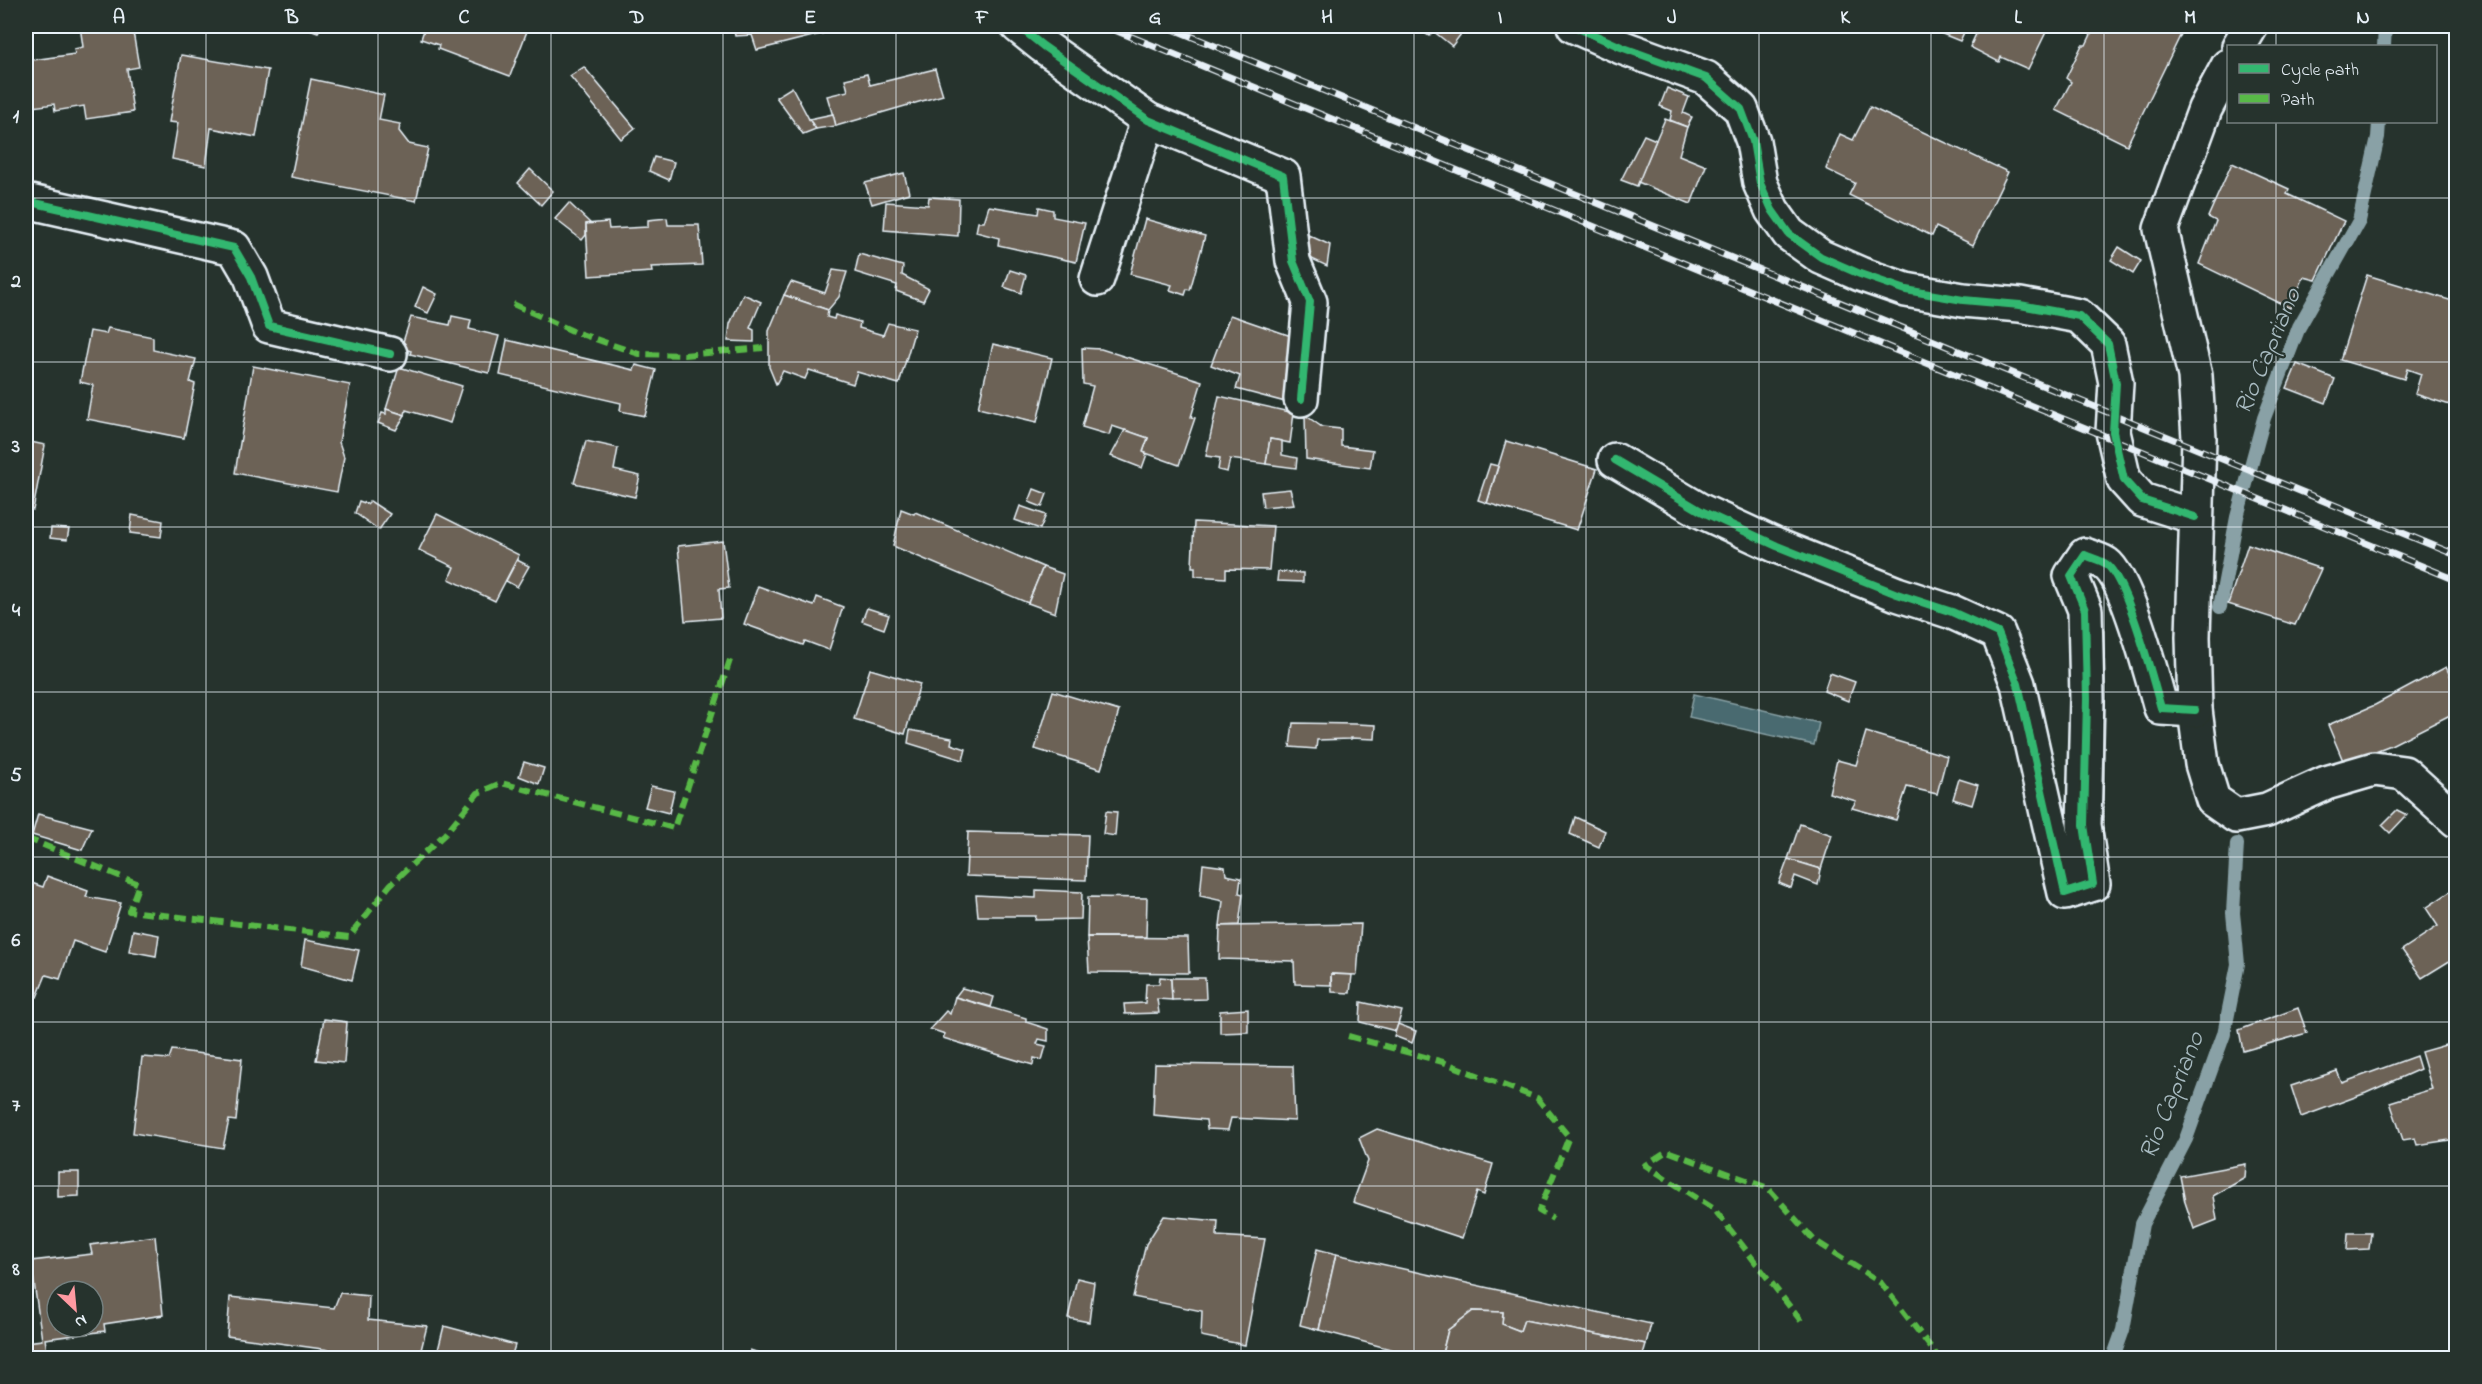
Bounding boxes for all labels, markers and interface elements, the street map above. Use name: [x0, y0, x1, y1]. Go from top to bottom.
text: A: [113, 4, 125, 33]
text: B: [284, 4, 299, 33]
text: C: [459, 4, 470, 33]
text: D: [629, 4, 644, 33]
text: E: [804, 4, 816, 33]
text: F: [975, 4, 989, 33]
text: G: [1149, 4, 1162, 33]
text: H: [1321, 4, 1333, 33]
text: I: [1498, 4, 1503, 33]
text: J: [1667, 4, 1677, 33]
text: K: [1840, 4, 1851, 33]
text: L: [2014, 4, 2022, 33]
text: M: [2184, 4, 2196, 33]
text: N: [2356, 4, 2370, 33]
legend: [2227, 45, 2437, 123]
text: Cycle path: [2281, 58, 2359, 84]
text: Path: [2281, 88, 2315, 114]
text: 1: [13, 103, 20, 132]
text: 2: [10, 268, 21, 297]
water label: Rio Capriano: [2225, 281, 2313, 421]
text: 3: [11, 433, 20, 462]
text: 4: [12, 597, 21, 626]
text: 5: [10, 762, 22, 791]
text: 6: [12, 927, 21, 956]
water label: Rio Capriano: [2130, 1025, 2216, 1166]
text: 7: [12, 1092, 21, 1121]
text: 8: [11, 1256, 20, 1285]
north arrow: [45, 1279, 105, 1339]
text: N: [70, 1308, 91, 1334]

